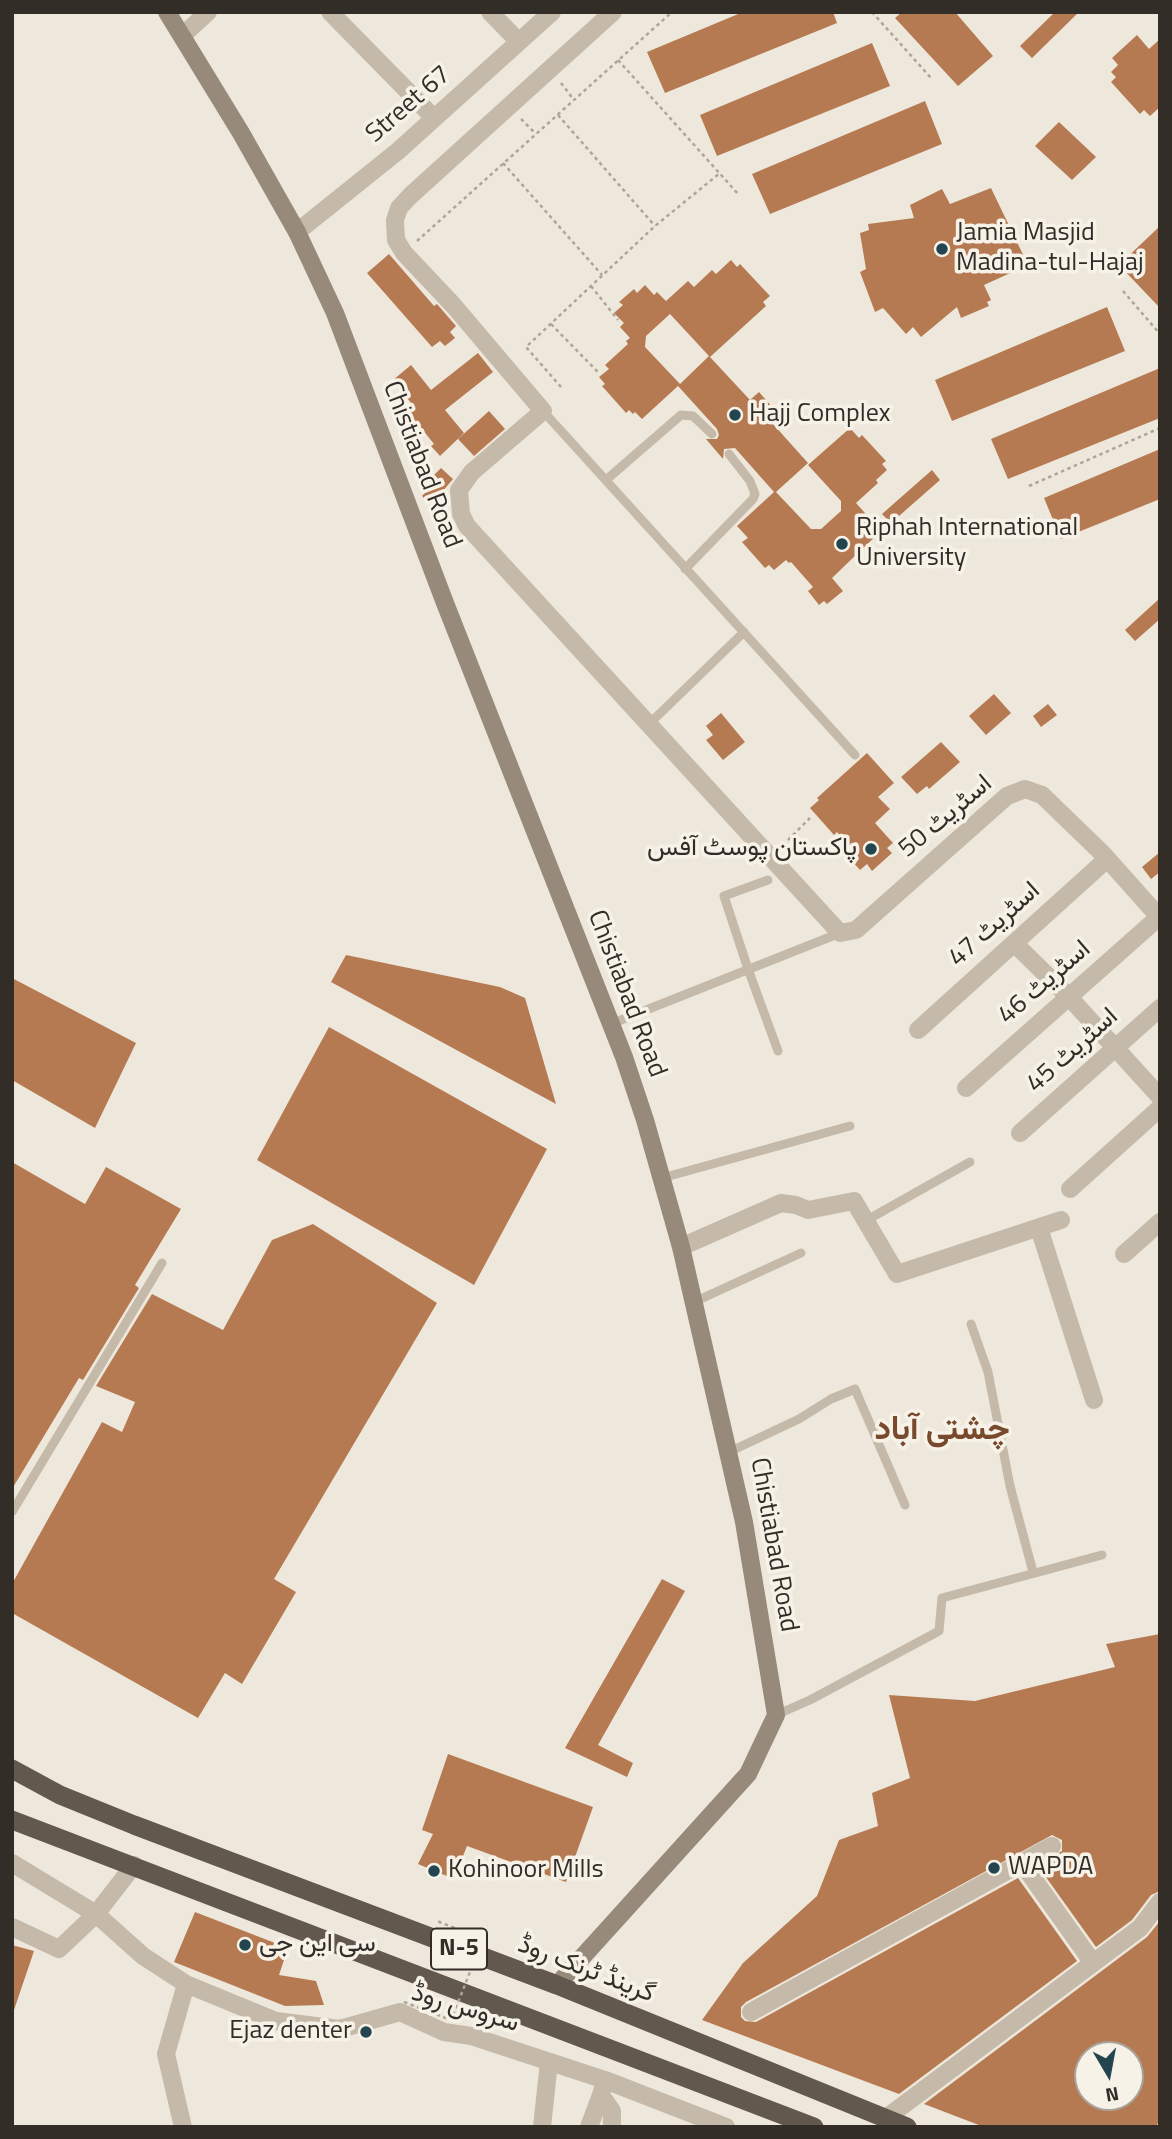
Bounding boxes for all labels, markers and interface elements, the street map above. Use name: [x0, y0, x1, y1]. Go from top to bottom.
street label: Street 67: [360, 60, 458, 150]
place label: Jamia Masjid Madina-tul-Hajaj: [956, 218, 1144, 280]
marker: Jamia Masjid Madina-tul-Hajaj: [934, 241, 950, 257]
street label: Chistiabad Road: [375, 377, 467, 553]
place label: Hajj Complex: [749, 399, 891, 431]
marker: Hajj Complex: [727, 407, 743, 423]
place label: Riphah International University: [856, 513, 1078, 574]
marker: Riphah International University: [834, 536, 850, 552]
street label: اسٹریٹ 50: [893, 769, 999, 865]
place label: پاکستان پوسٹ آفس: [647, 833, 857, 865]
marker: پاکستان پوسٹ آفس: [863, 841, 879, 857]
street label: اسٹریٹ 47: [943, 876, 1047, 974]
street label: Chistiabad Road: [580, 906, 672, 1082]
street label: اسٹریٹ 46: [992, 934, 1098, 1032]
street label: اسٹریٹ 45: [1021, 1002, 1125, 1100]
district label: چشتی آباد: [874, 1411, 1010, 1451]
street label: Chistiabad Road: [742, 1456, 804, 1634]
place label: WAPDA: [1008, 1852, 1093, 1884]
place label: Kohinoor Mills: [448, 1855, 604, 1887]
marker: WAPDA: [986, 1860, 1002, 1876]
marker: Kohinoor Mills: [426, 1863, 442, 1879]
road number: N-5: [431, 1928, 487, 1970]
place label: سی این جی: [259, 1929, 376, 1961]
street label: گرینڈ ٹرنک روڈ: [513, 1930, 659, 2010]
marker: سی این جی: [237, 1937, 253, 1953]
street label: سروس روڈ: [408, 1978, 522, 2040]
place label: Ejaz denter: [229, 2016, 352, 2048]
marker: Ejaz denter: [358, 2024, 374, 2040]
north arrow: [1074, 2041, 1144, 2111]
text: N: [1103, 2080, 1121, 2111]

